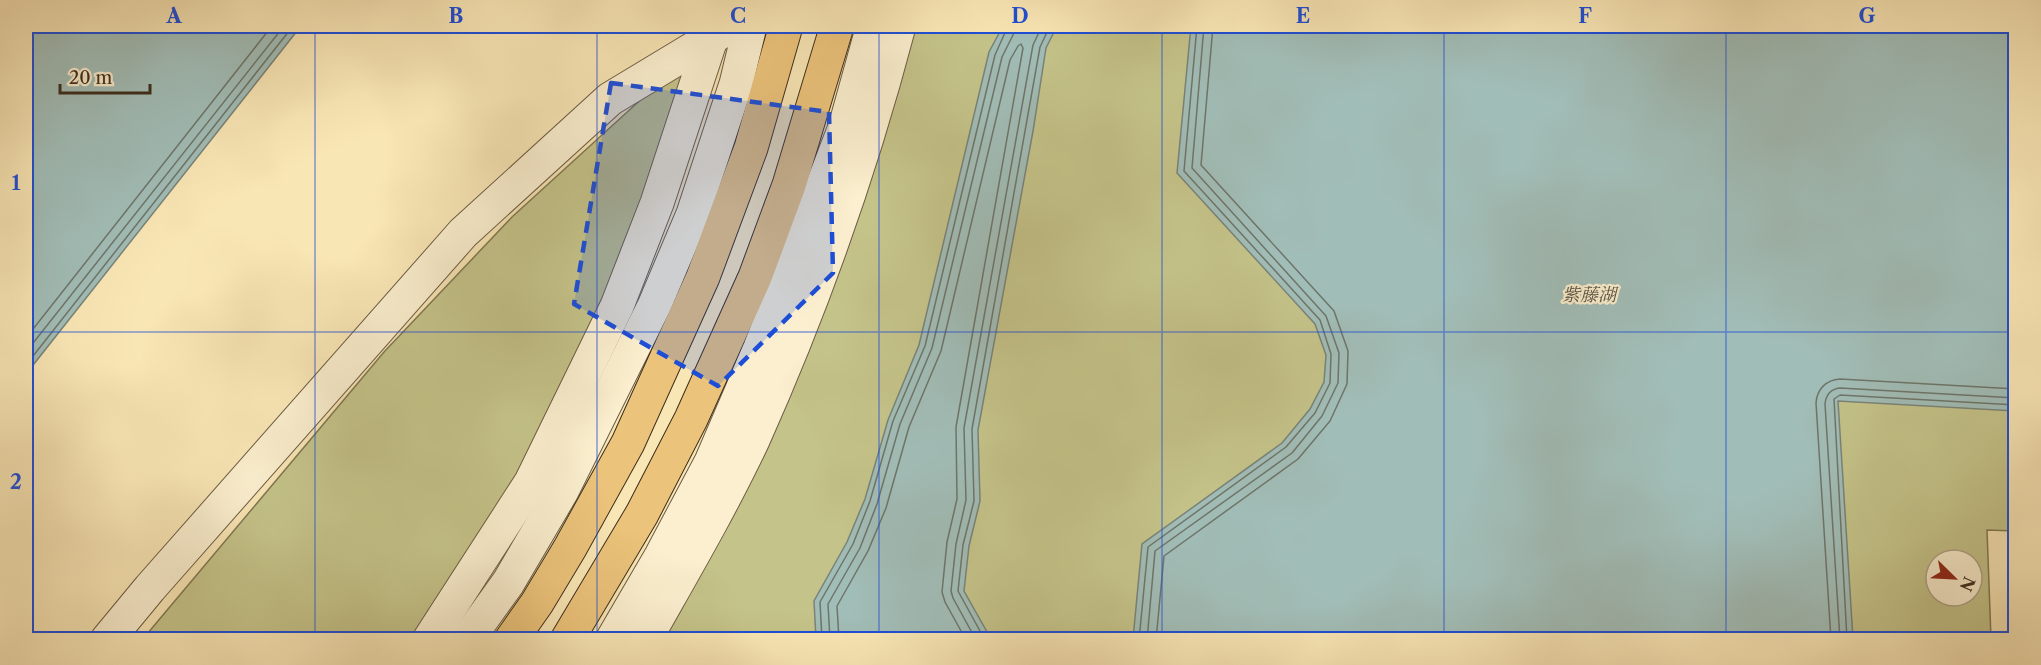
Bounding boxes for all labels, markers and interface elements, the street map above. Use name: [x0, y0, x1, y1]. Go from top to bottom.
text: A: [165, 4, 182, 28]
text: B: [449, 4, 464, 28]
text: C: [730, 4, 746, 28]
text: D: [1011, 4, 1029, 28]
text: E: [1296, 4, 1310, 28]
text: F: [1578, 4, 1592, 28]
text: G: [1859, 4, 1876, 28]
scale bar: [60, 57, 150, 95]
text: 20 m: [69, 67, 113, 89]
text: 1: [12, 171, 21, 195]
water label: 紫藤湖: [1562, 284, 1619, 306]
text: 2: [10, 470, 22, 494]
north arrow: [1924, 548, 1984, 608]
text: N: [1956, 574, 1980, 595]

